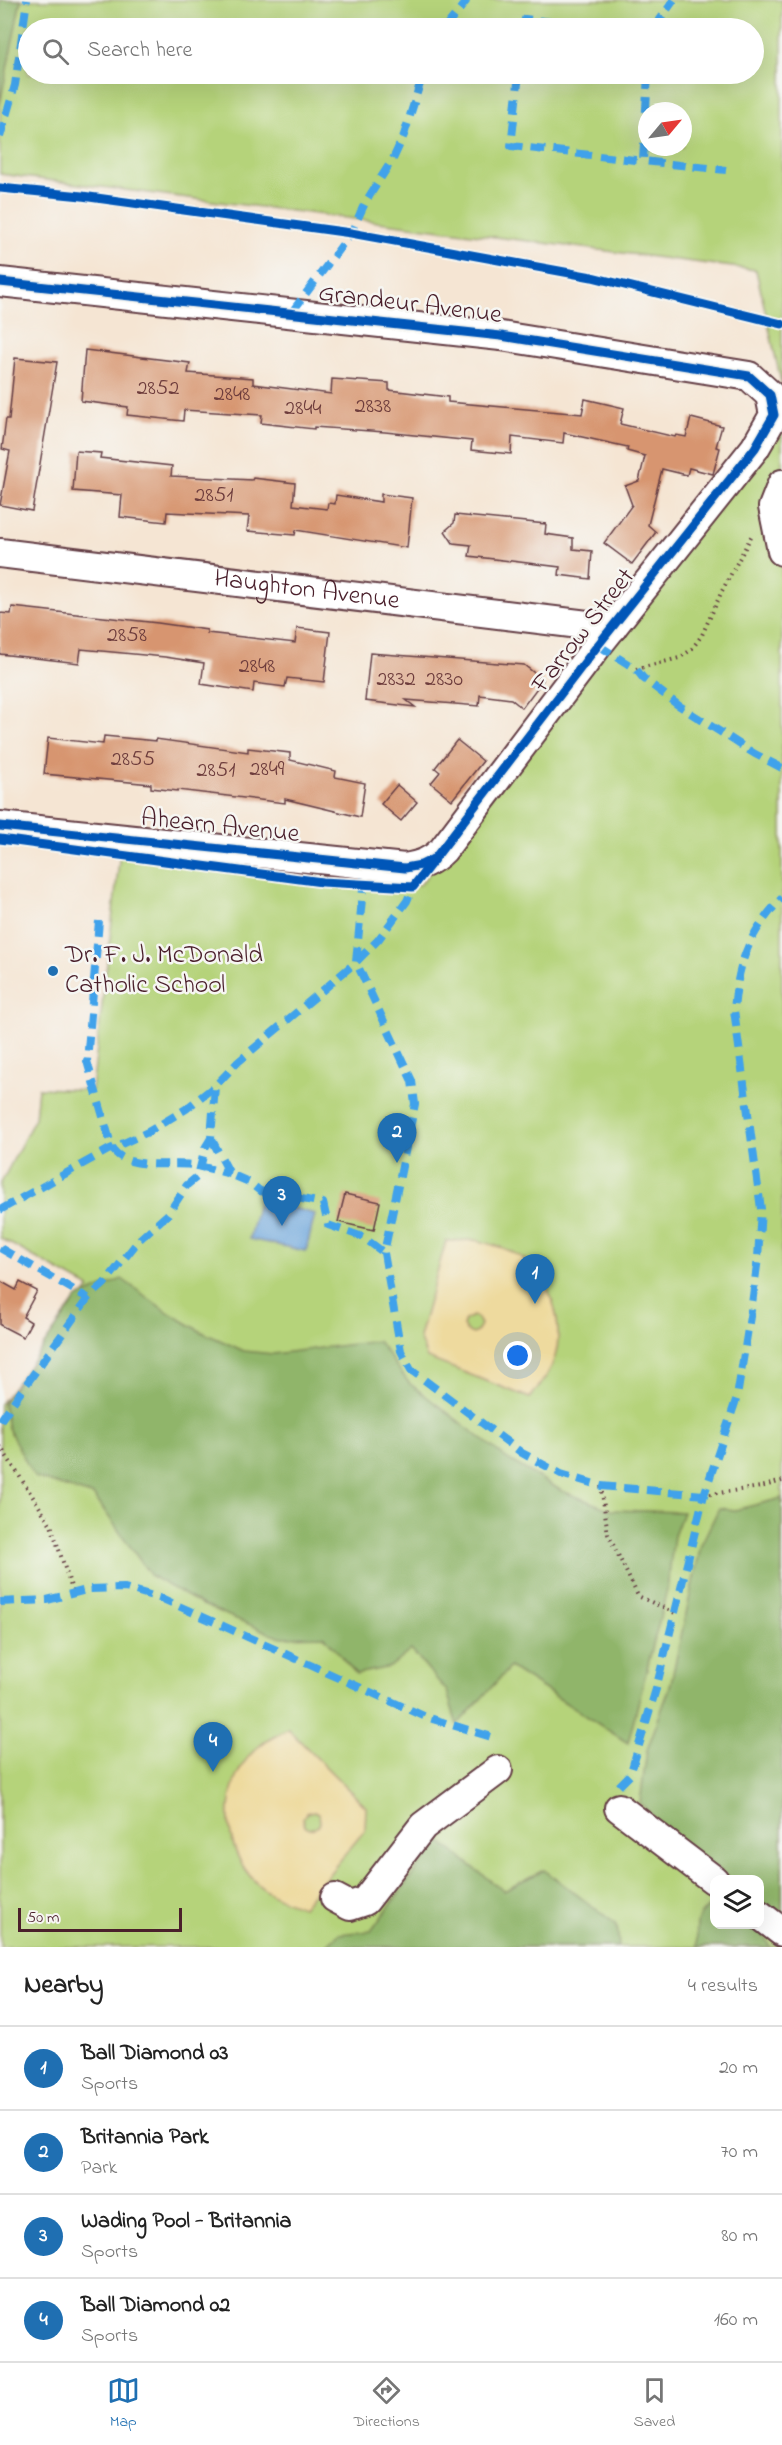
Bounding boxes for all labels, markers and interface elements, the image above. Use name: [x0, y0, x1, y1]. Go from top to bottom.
search box: [18, 18, 764, 84]
icon: search: [39, 35, 72, 68]
text: Search here: [87, 35, 192, 67]
north arrow: [638, 102, 692, 156]
street label: Grandeur Avenue: [316, 275, 504, 335]
house number: 2852: [137, 373, 179, 405]
house number: 2848: [214, 379, 250, 411]
house number: 2838: [355, 391, 391, 423]
house number: 2844: [284, 393, 322, 425]
house number: 2851: [195, 480, 233, 512]
street label: Haughton Avenue: [212, 560, 402, 621]
street label: Farrow Street: [522, 560, 645, 702]
house number: 2858: [107, 620, 147, 652]
house number: 2848: [239, 651, 275, 683]
house number: 2832: [376, 664, 416, 696]
house number: 2830: [425, 664, 463, 696]
house number: 2855: [111, 744, 155, 776]
house number: 2849: [250, 754, 285, 786]
house number: 2851: [197, 755, 235, 787]
street label: Ahearn Avenue: [139, 800, 301, 854]
place label: Dr. F. J. McDonald Catholic School: [64, 937, 263, 1005]
marker: Dr. F. J. McDonald Catholic School: [46, 964, 60, 978]
pin: 2: [378, 1114, 416, 1163]
pin: 3: [262, 1176, 302, 1226]
pin: 1: [516, 1254, 554, 1304]
your location: [503, 1341, 532, 1370]
pin: 4: [194, 1722, 232, 1772]
map controls: [710, 1875, 764, 1929]
button: layers: [710, 1875, 764, 1929]
scale bar: [18, 1905, 182, 1932]
text: 50 m: [27, 1906, 59, 1930]
text: Nearby: [24, 1967, 103, 2005]
text: 4 results: [688, 1972, 758, 2001]
text: Ball Diamond 03: [81, 2038, 228, 2070]
text: 1: [40, 2054, 47, 2083]
text: 20 m: [719, 2054, 758, 2083]
text: Sports: [81, 2070, 138, 2099]
text: Britannia Park: [81, 2122, 209, 2154]
text: 2: [39, 2138, 48, 2167]
text: 70 m: [721, 2138, 758, 2167]
text: Park: [81, 2154, 117, 2183]
text: Wading Pool - Britannia: [81, 2206, 291, 2238]
text: 3: [39, 2222, 48, 2251]
text: 80 m: [721, 2222, 758, 2251]
text: Sports: [81, 2238, 138, 2267]
text: Ball Diamond 02: [81, 2290, 230, 2322]
text: 4: [39, 2306, 48, 2335]
text: 160 m: [714, 2306, 758, 2335]
text: Sports: [81, 2322, 138, 2351]
tab: Map: [107, 2374, 140, 2434]
tab: Directions: [353, 2374, 420, 2434]
tab: Saved: [633, 2374, 675, 2434]

